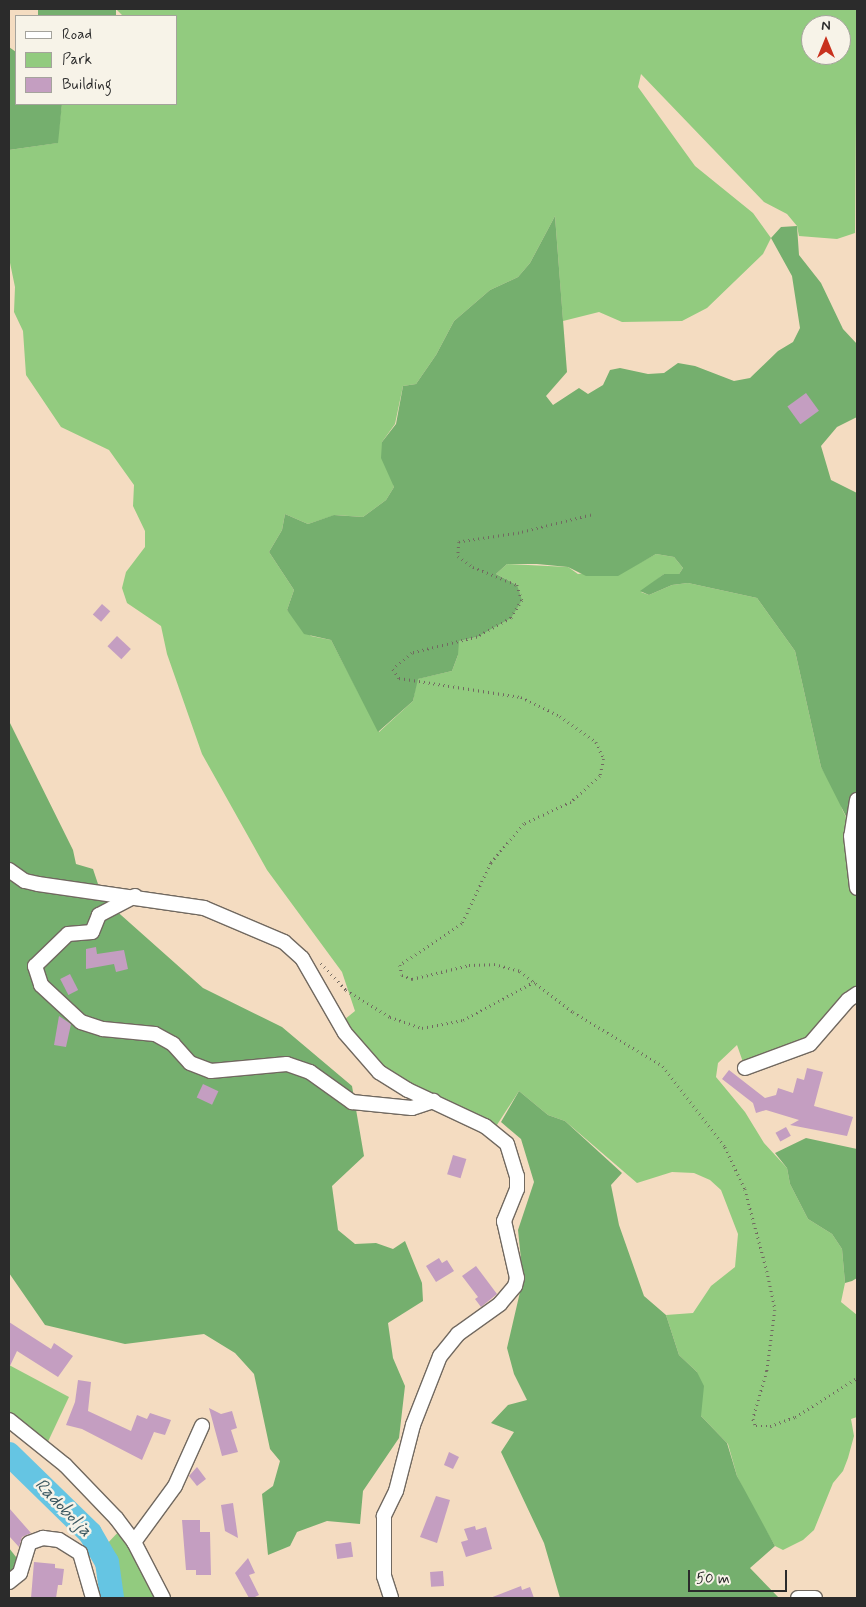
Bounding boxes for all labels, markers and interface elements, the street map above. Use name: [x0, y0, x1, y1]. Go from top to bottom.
legend: [15, 15, 178, 105]
north arrow: [801, 15, 851, 65]
text: N: [821, 17, 831, 35]
text: Road: [62, 25, 92, 45]
text: Park: [62, 50, 92, 70]
text: Building: [62, 75, 112, 95]
water label: Radobolja: [30, 1474, 96, 1542]
scale bar: [691, 1560, 790, 1592]
text: 50 m: [696, 1569, 730, 1589]

